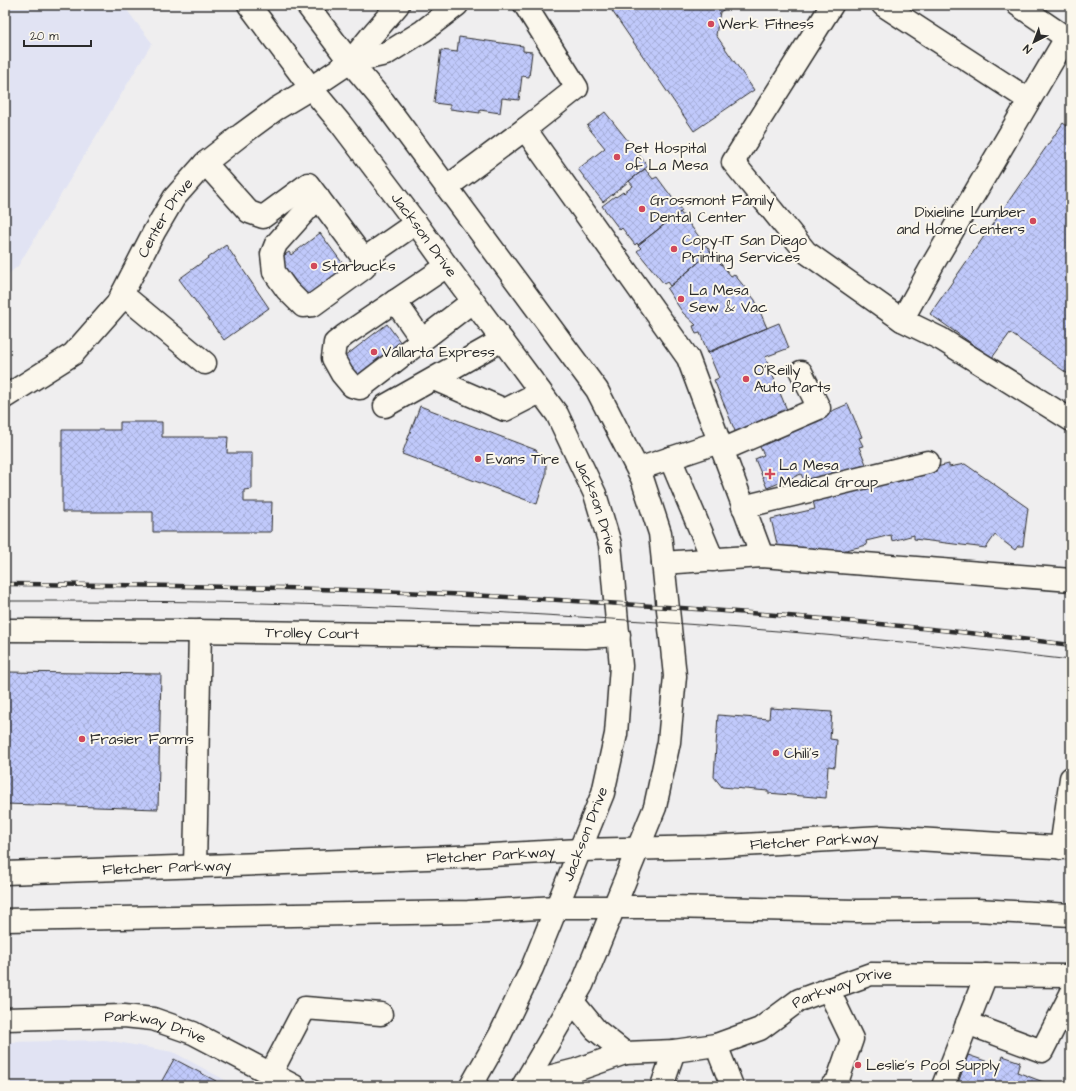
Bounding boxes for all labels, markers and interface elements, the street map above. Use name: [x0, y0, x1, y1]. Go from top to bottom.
place label: Werk Fitness: [719, 14, 815, 35]
marker: Werk Fitness: [706, 19, 716, 29]
scale bar: [24, 22, 91, 48]
north arrow: [1014, 22, 1054, 62]
text: 20 m: [30, 28, 59, 45]
text: N: [1020, 41, 1035, 57]
place label: Pet Hospital of La Mesa: [625, 138, 708, 176]
marker: Pet Hospital of La Mesa: [612, 152, 622, 162]
street label: Center Drive: [133, 173, 198, 261]
street label: Jackson Drive: [386, 189, 462, 282]
place label: Grossmont Family Dental Center: [650, 190, 774, 228]
place label: Dixieline Lumber and Home Centers: [897, 202, 1025, 240]
marker: Grossmont Family Dental Center: [637, 204, 647, 214]
marker: Dixieline Lumber and Home Centers: [1028, 216, 1038, 226]
place label: Copy-IT San Diego Printing Services: [682, 230, 808, 269]
marker: Copy-IT San Diego Printing Services: [669, 244, 679, 254]
place label: Starbucks: [322, 256, 396, 277]
marker: Starbucks: [309, 261, 319, 271]
place label: La Mesa Sew & Vac: [689, 280, 768, 318]
marker: La Mesa Sew & Vac: [676, 294, 686, 304]
place label: Vallarta Express: [382, 342, 496, 363]
marker: Vallarta Express: [369, 347, 379, 357]
place label: O'Reilly Auto Parts: [754, 360, 831, 398]
marker: O'Reilly Auto Parts: [741, 374, 751, 384]
place label: Evans Tire: [486, 449, 559, 470]
marker: Evans Tire: [473, 454, 483, 464]
place label: La Mesa Medical Group: [779, 455, 878, 493]
street label: Jackson Drive: [569, 456, 621, 555]
marker: La Mesa Medical Group: [764, 468, 776, 480]
street label: Trolley Court: [265, 622, 359, 645]
place label: Frasier Farms: [90, 729, 194, 750]
marker: Frasier Farms: [77, 734, 87, 744]
place label: Chili's: [784, 743, 819, 764]
marker: Chili's: [771, 748, 781, 758]
street label: Jackson Drive: [558, 784, 613, 885]
street label: Fletcher Parkway: [749, 827, 879, 856]
street label: Fletcher Parkway: [426, 841, 556, 869]
street label: Fletcher Parkway: [102, 855, 232, 881]
street label: Parkway Drive: [787, 964, 892, 1013]
street label: Parkway Drive: [104, 1006, 210, 1049]
place label: Leslie's Pool Supply: [866, 1055, 1000, 1077]
marker: Leslie's Pool Supply: [853, 1060, 863, 1070]

